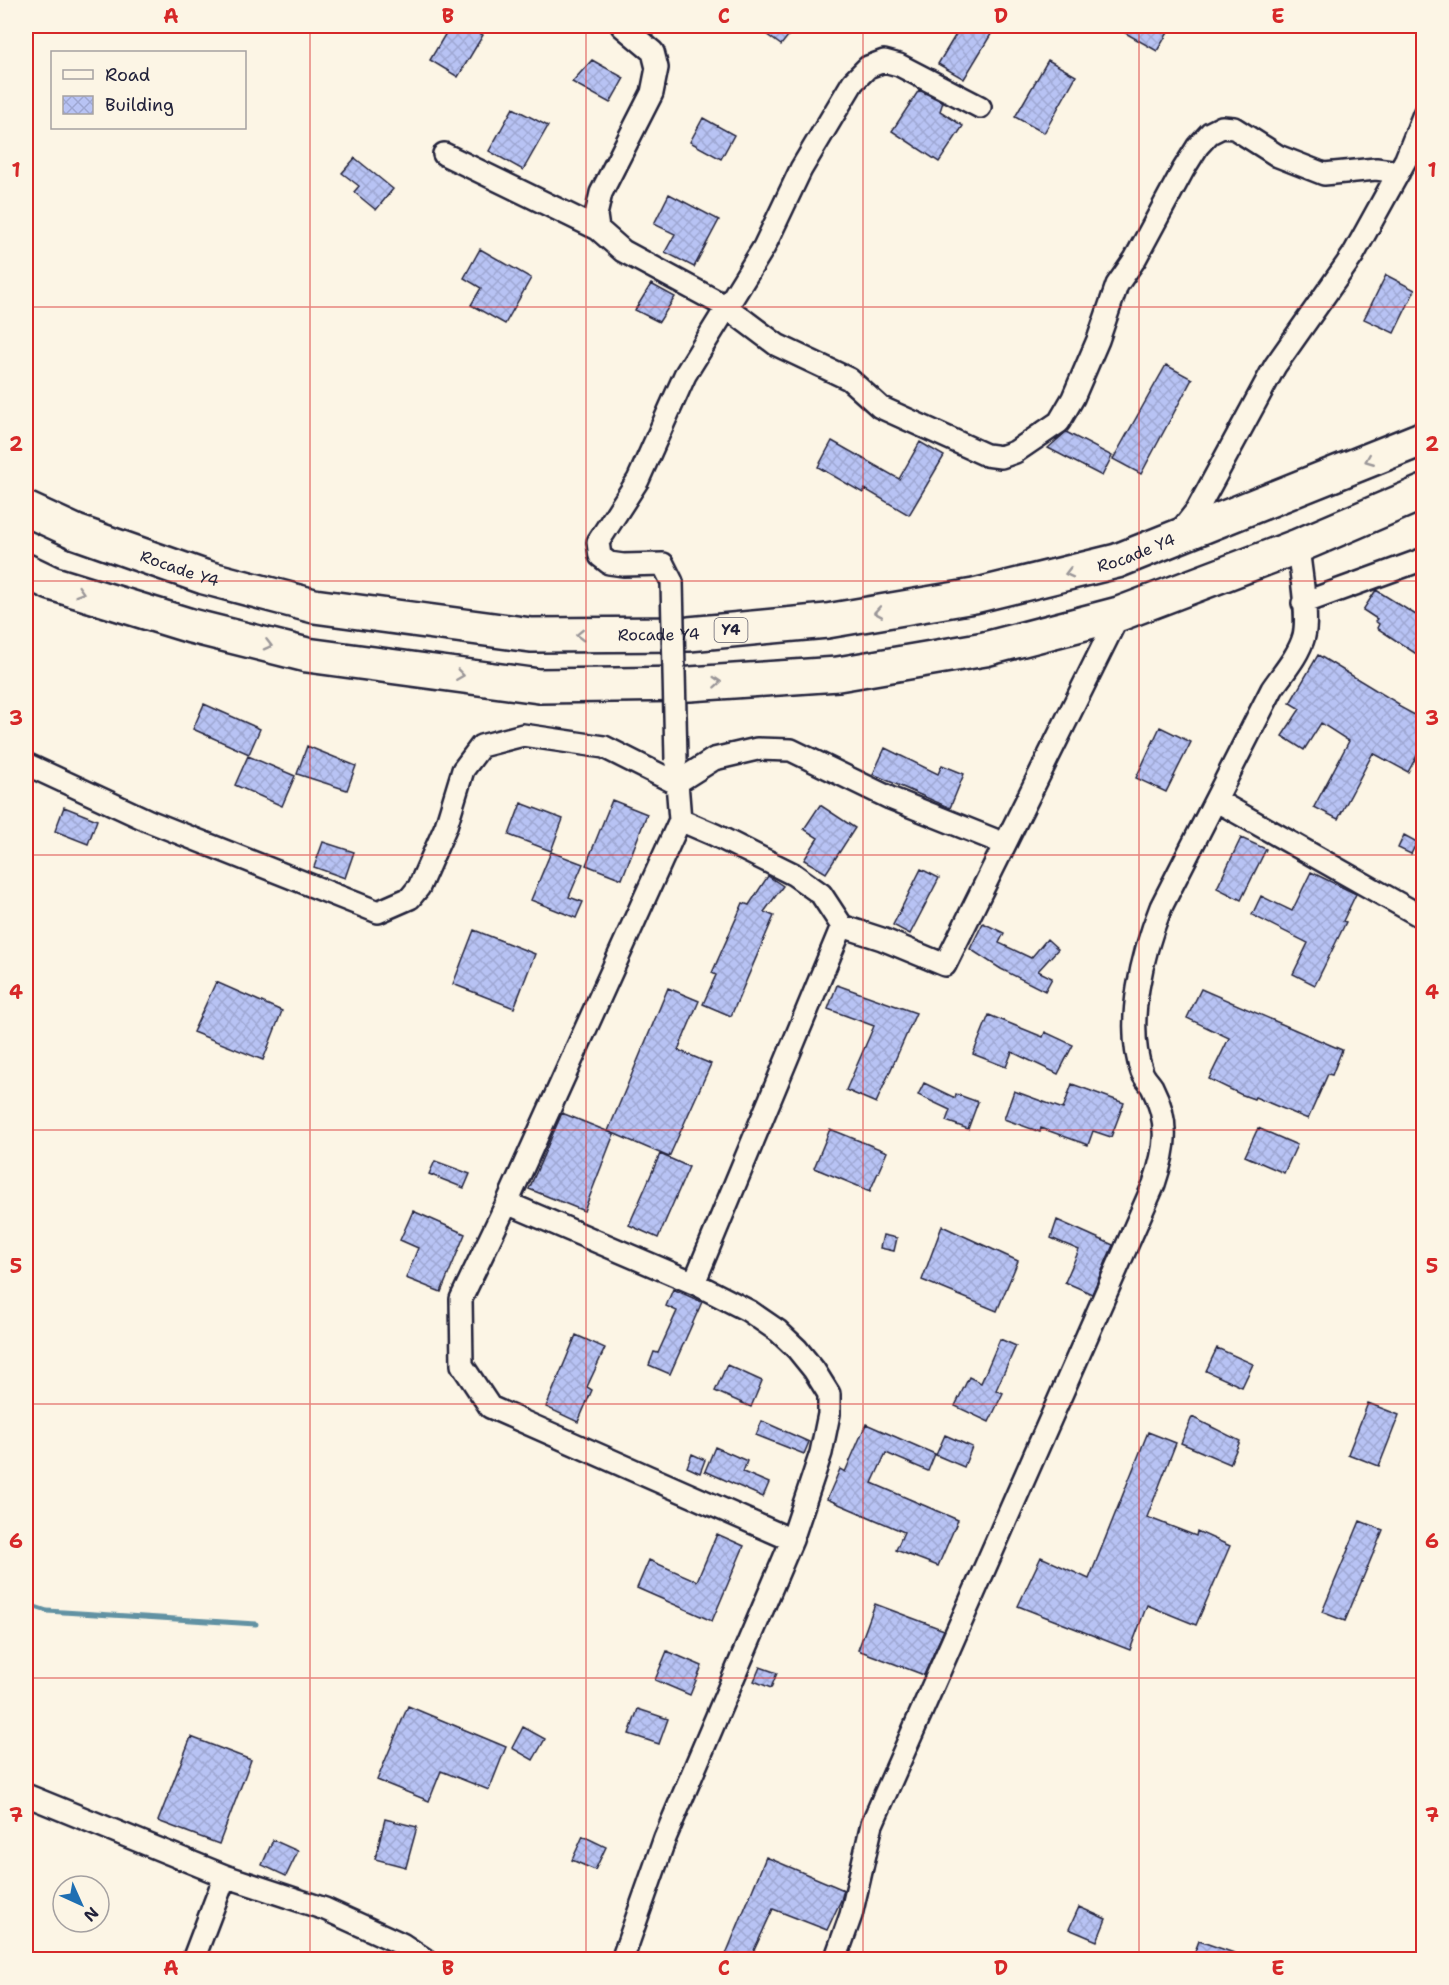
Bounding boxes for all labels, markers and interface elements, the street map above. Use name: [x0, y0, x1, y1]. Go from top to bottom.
text: A: [163, 3, 179, 29]
text: B: [442, 3, 454, 29]
text: C: [718, 3, 730, 29]
text: D: [994, 3, 1008, 29]
text: E: [1271, 3, 1285, 29]
legend: [51, 51, 246, 129]
text: Road: [105, 63, 150, 87]
text: Building: [105, 93, 174, 117]
text: 1: [11, 157, 21, 183]
text: 1: [1427, 157, 1437, 183]
text: 2: [9, 431, 23, 457]
text: 2: [1425, 431, 1439, 457]
one-way arrow: [1365, 453, 1376, 465]
street label: Rocade Y4: [1095, 528, 1178, 576]
street label: Rocade Y4: [138, 545, 221, 591]
one-way arrow: [1064, 565, 1074, 578]
one-way arrow: [74, 585, 85, 597]
one-way arrow: [874, 606, 883, 618]
road number: Y4: [714, 618, 748, 642]
street label: Rocade Y4: [618, 623, 700, 645]
one-way arrow: [575, 629, 584, 641]
one-way arrow: [262, 638, 272, 651]
one-way arrow: [455, 669, 465, 681]
one-way arrow: [713, 676, 722, 689]
text: 3: [9, 705, 23, 731]
text: 3: [1425, 705, 1439, 731]
text: 4: [9, 979, 23, 1005]
text: 4: [1425, 979, 1439, 1005]
text: 5: [10, 1253, 22, 1279]
text: 5: [1426, 1253, 1438, 1279]
text: 6: [9, 1528, 23, 1554]
text: 6: [1425, 1528, 1439, 1554]
text: 7: [9, 1802, 23, 1828]
text: 7: [1425, 1802, 1439, 1828]
north arrow: [51, 1874, 111, 1934]
text: N: [79, 1902, 103, 1926]
text: A: [163, 1955, 179, 1981]
text: B: [442, 1955, 454, 1981]
text: C: [718, 1955, 730, 1981]
text: D: [994, 1955, 1008, 1981]
text: E: [1271, 1955, 1285, 1981]

